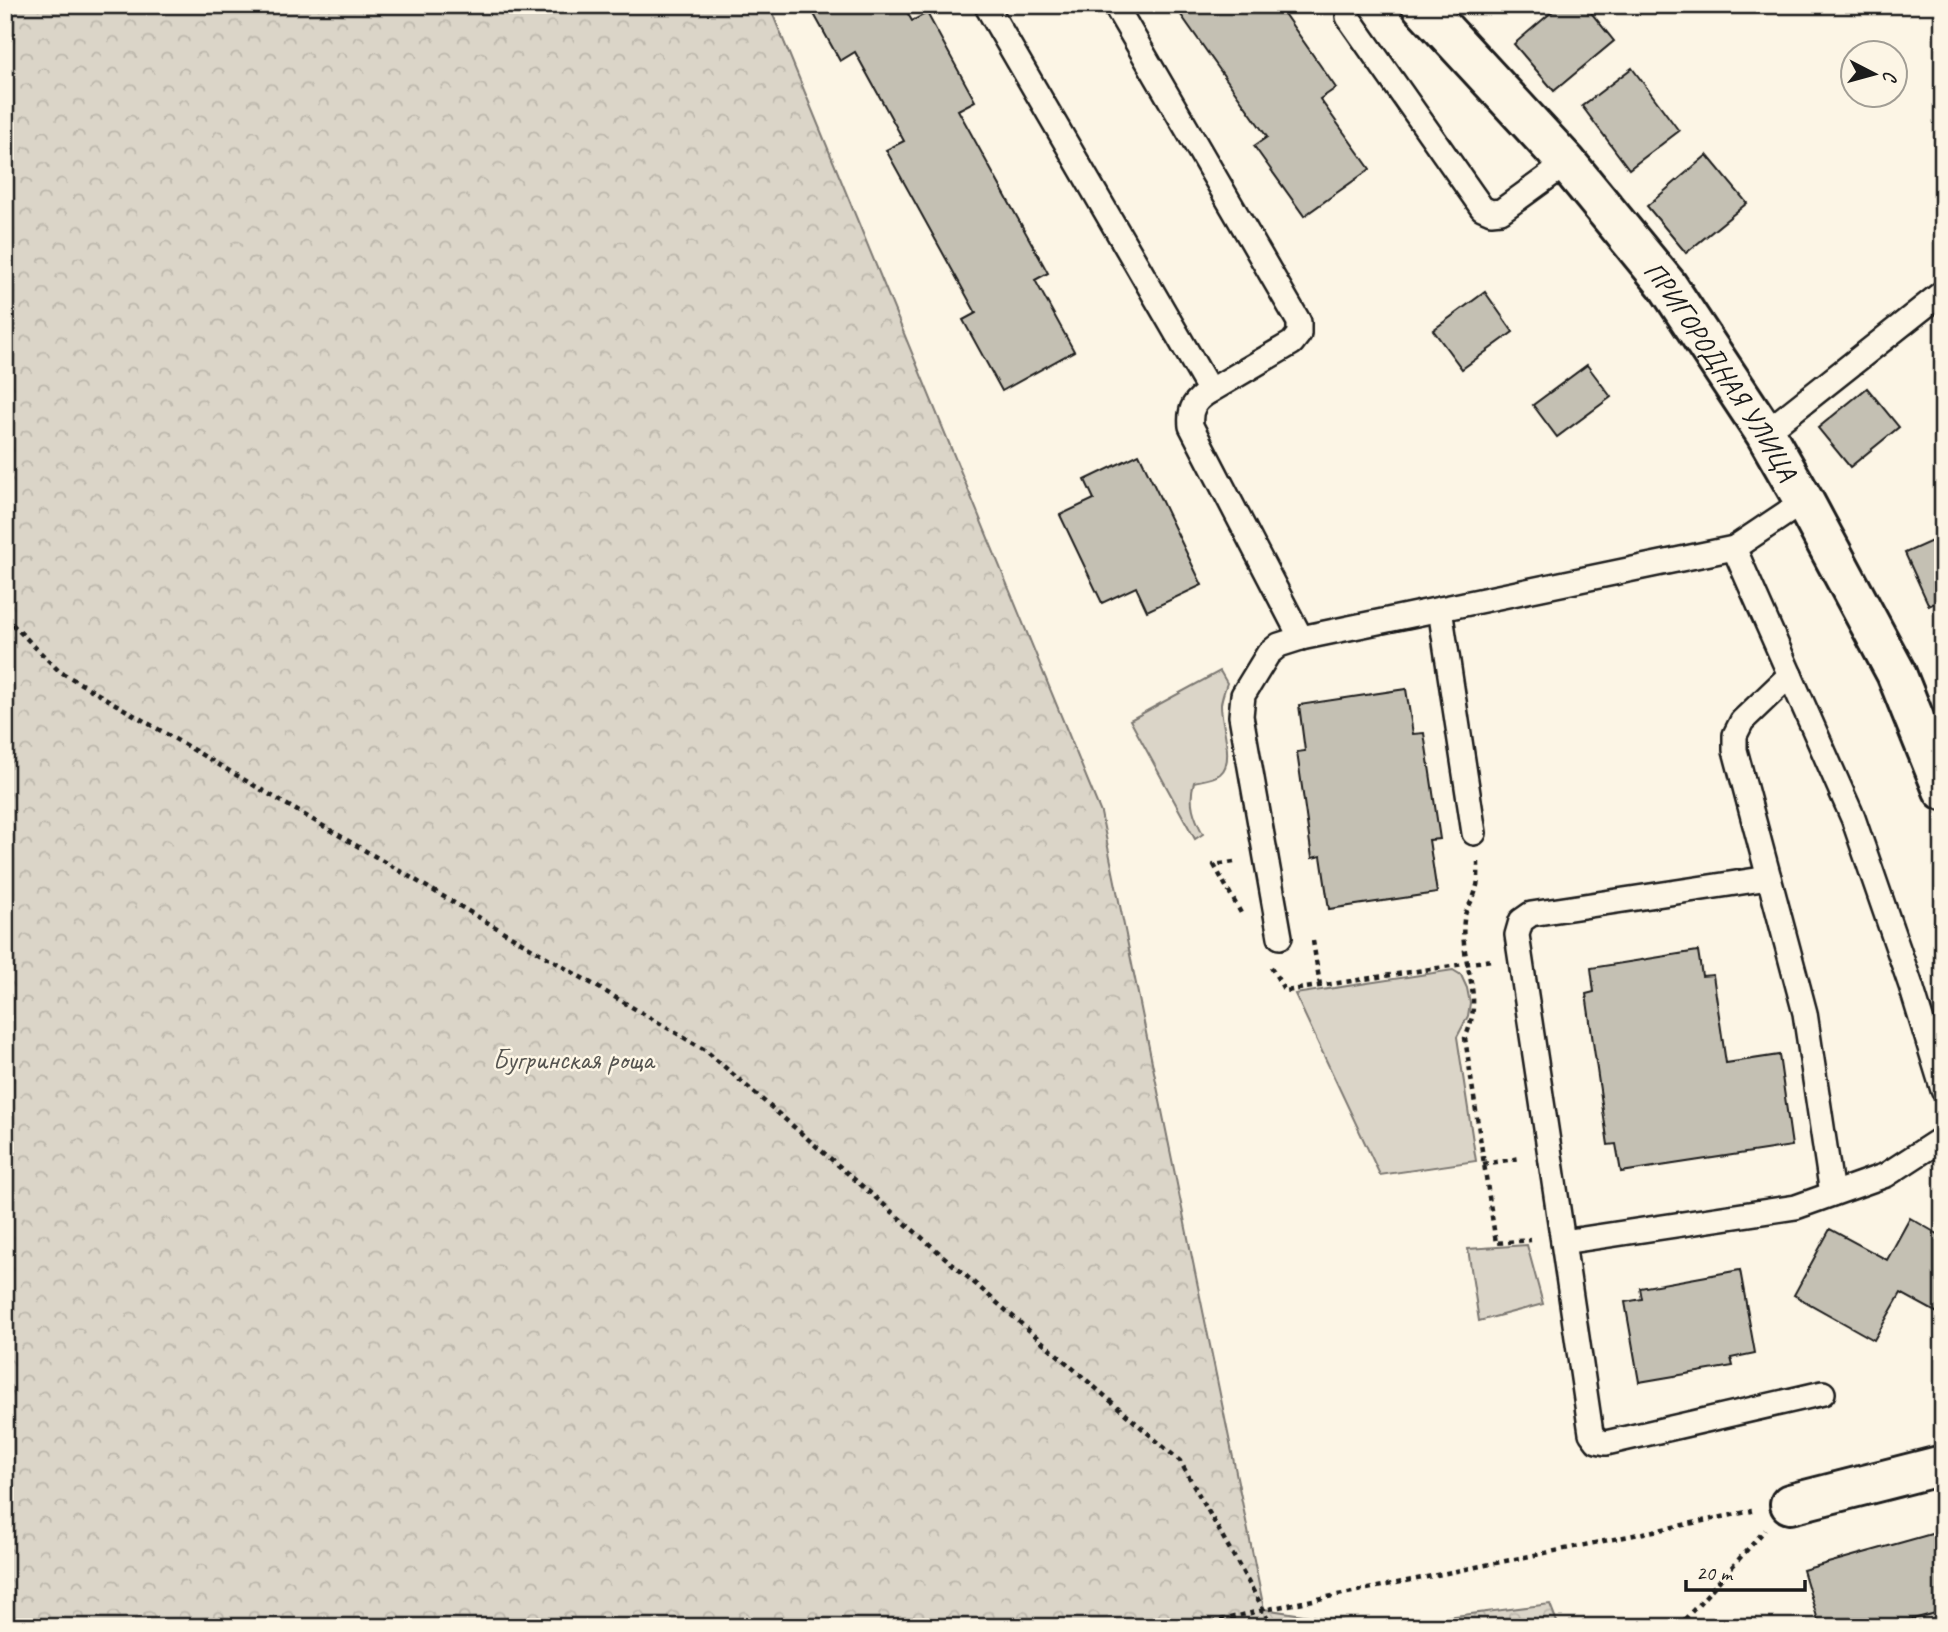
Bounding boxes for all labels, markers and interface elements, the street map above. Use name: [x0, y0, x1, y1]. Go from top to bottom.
north arrow: [1840, 38, 1910, 108]
text: С: [1877, 70, 1902, 84]
street label: ПРИГОРОДНАЯ УЛИЦА: [1637, 253, 1806, 487]
park label: Бугринская роща: [492, 1042, 656, 1077]
scale bar: [1686, 1548, 1804, 1592]
text: 20 m: [1696, 1560, 1734, 1586]

